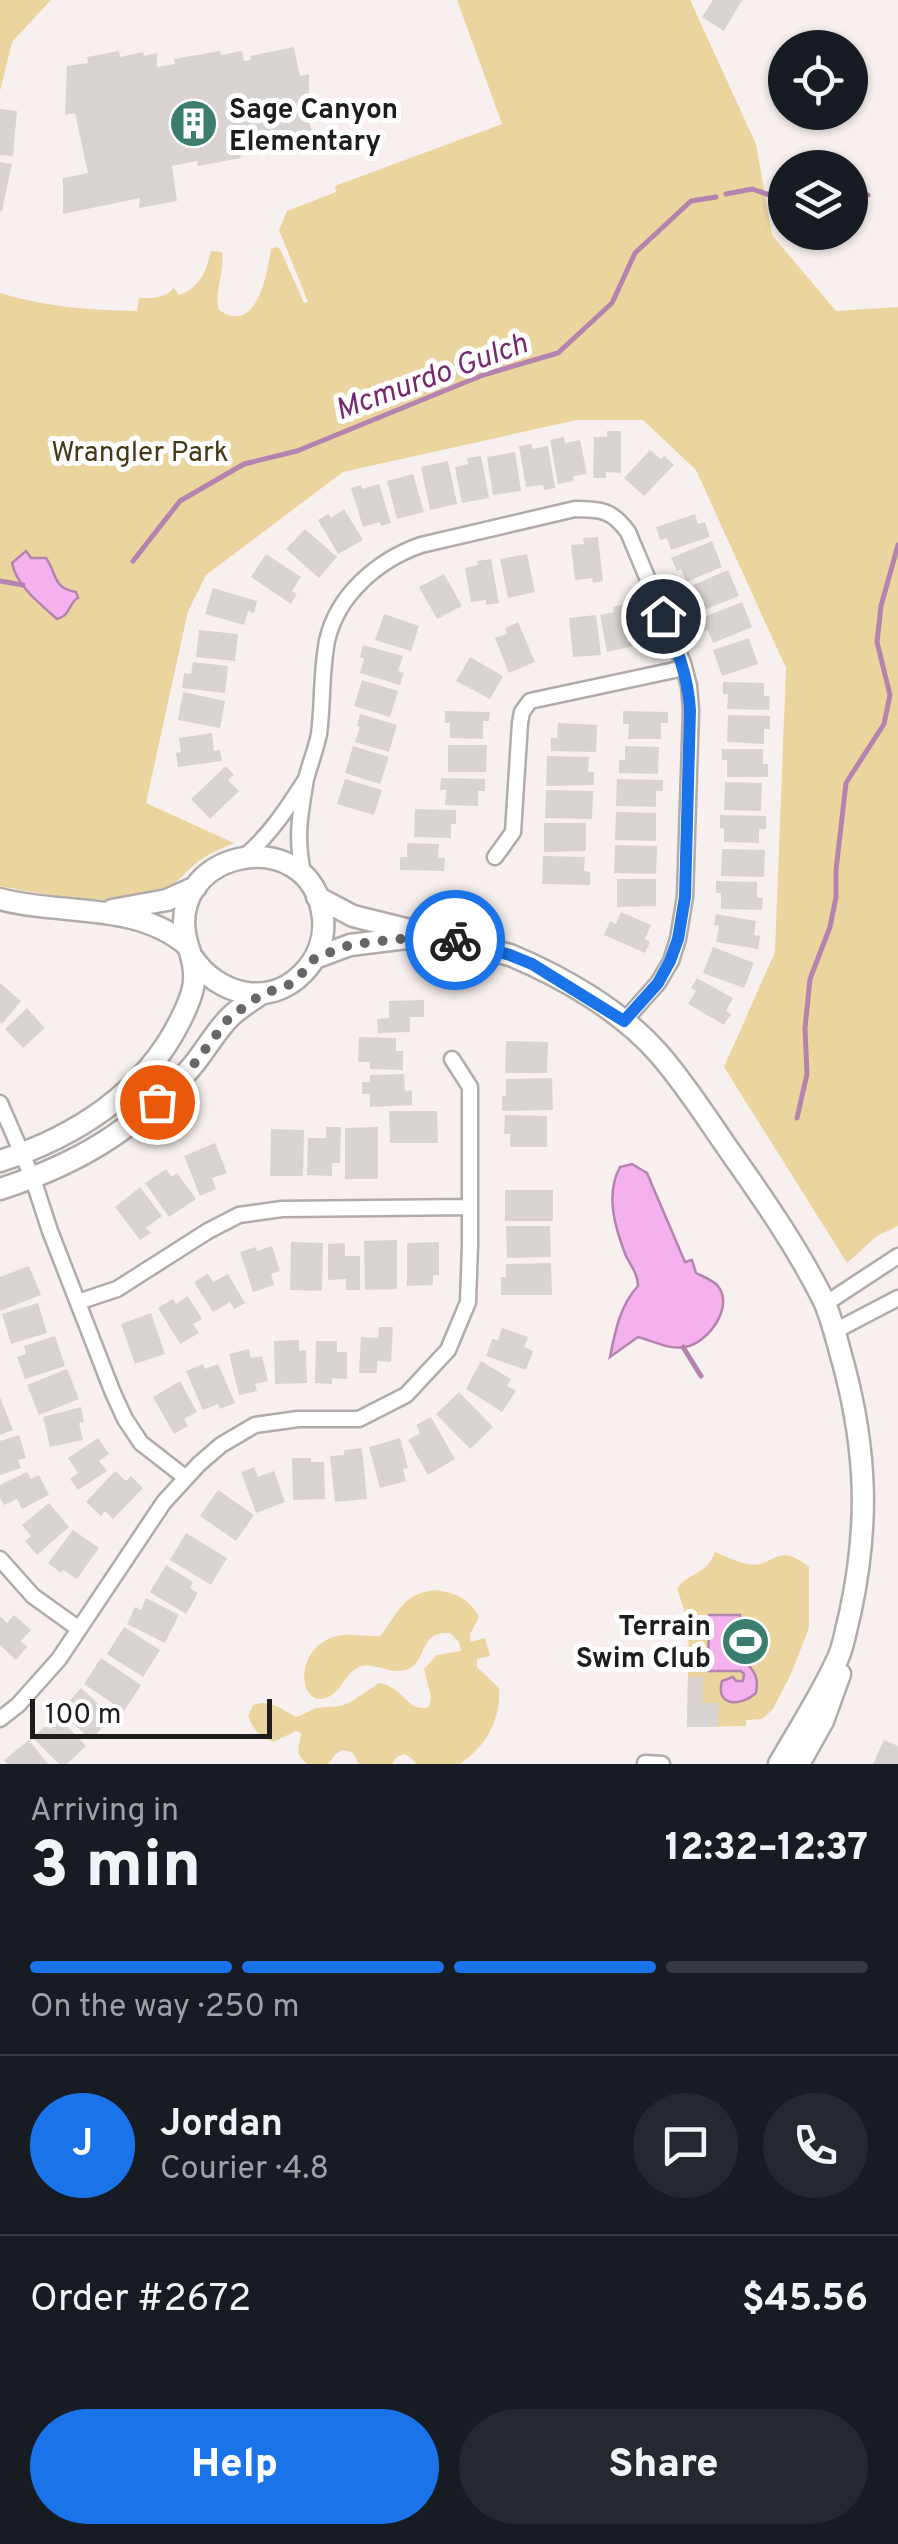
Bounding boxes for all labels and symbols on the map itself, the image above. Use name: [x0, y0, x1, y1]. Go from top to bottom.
place label: Sage Canyon Elementary: [229, 93, 398, 161]
building icon: Sage Canyon Elementary: [168, 98, 220, 150]
water label: Mcmurdo Gulch: [331, 326, 533, 430]
park label: Wrangler Park: [51, 436, 229, 472]
pin: [621, 574, 706, 659]
courier: [405, 890, 505, 990]
pin: [115, 1060, 200, 1145]
place label: Terrain Swim Club: [576, 1610, 711, 1678]
sports icon: Terrain Swim Club: [720, 1615, 772, 1667]
scale bar: [30, 1694, 272, 1738]

